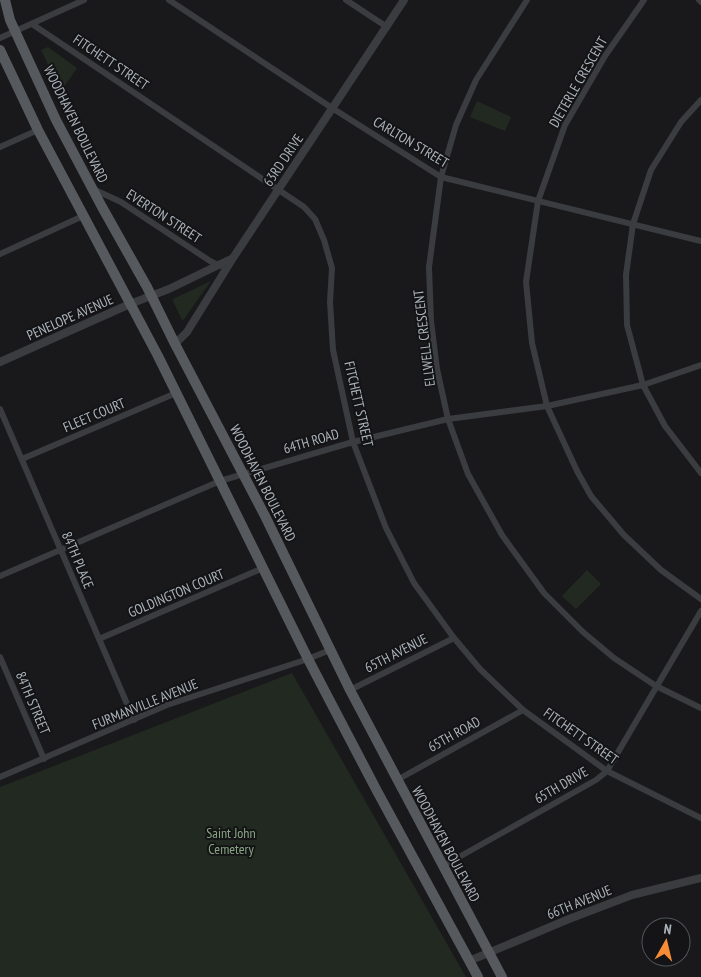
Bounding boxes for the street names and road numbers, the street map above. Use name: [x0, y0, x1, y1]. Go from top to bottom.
street label: FITCHETT STREET: [70, 30, 153, 94]
street label: DIETERLE CRESCENT: [545, 33, 612, 131]
street label: WOODHAVEN BOULEVARD: [40, 62, 112, 186]
street label: CARLTON STREET: [370, 112, 453, 172]
street label: 63RD DRIVE: [259, 130, 307, 190]
street label: EVERTON STREET: [123, 185, 205, 247]
street label: ELLWELL CRESCENT: [409, 288, 439, 388]
street label: PENELOPE AVENUE: [24, 290, 116, 344]
street label: FITCHETT STREET: [340, 359, 378, 449]
street label: FLEET COURT: [60, 394, 128, 436]
street label: WOODHAVEN BOULEVARD: [226, 422, 300, 544]
street label: 64TH ROAD: [281, 424, 341, 458]
street label: 84TH PLACE: [58, 529, 98, 591]
street label: GOLDINGTON COURT: [125, 564, 227, 621]
street label: 65TH AVENUE: [361, 629, 431, 677]
street label: 84TH STREET: [12, 669, 55, 738]
street label: FURMANVILLE AVENUE: [90, 675, 200, 733]
street label: FITCHETT STREET: [540, 704, 623, 769]
street label: 65TH ROAD: [425, 712, 483, 756]
street label: 65TH DRIVE: [531, 762, 591, 808]
street label: WOODHAVEN BOULEVARD: [408, 783, 484, 905]
street label: 66TH AVENUE: [544, 881, 614, 923]

